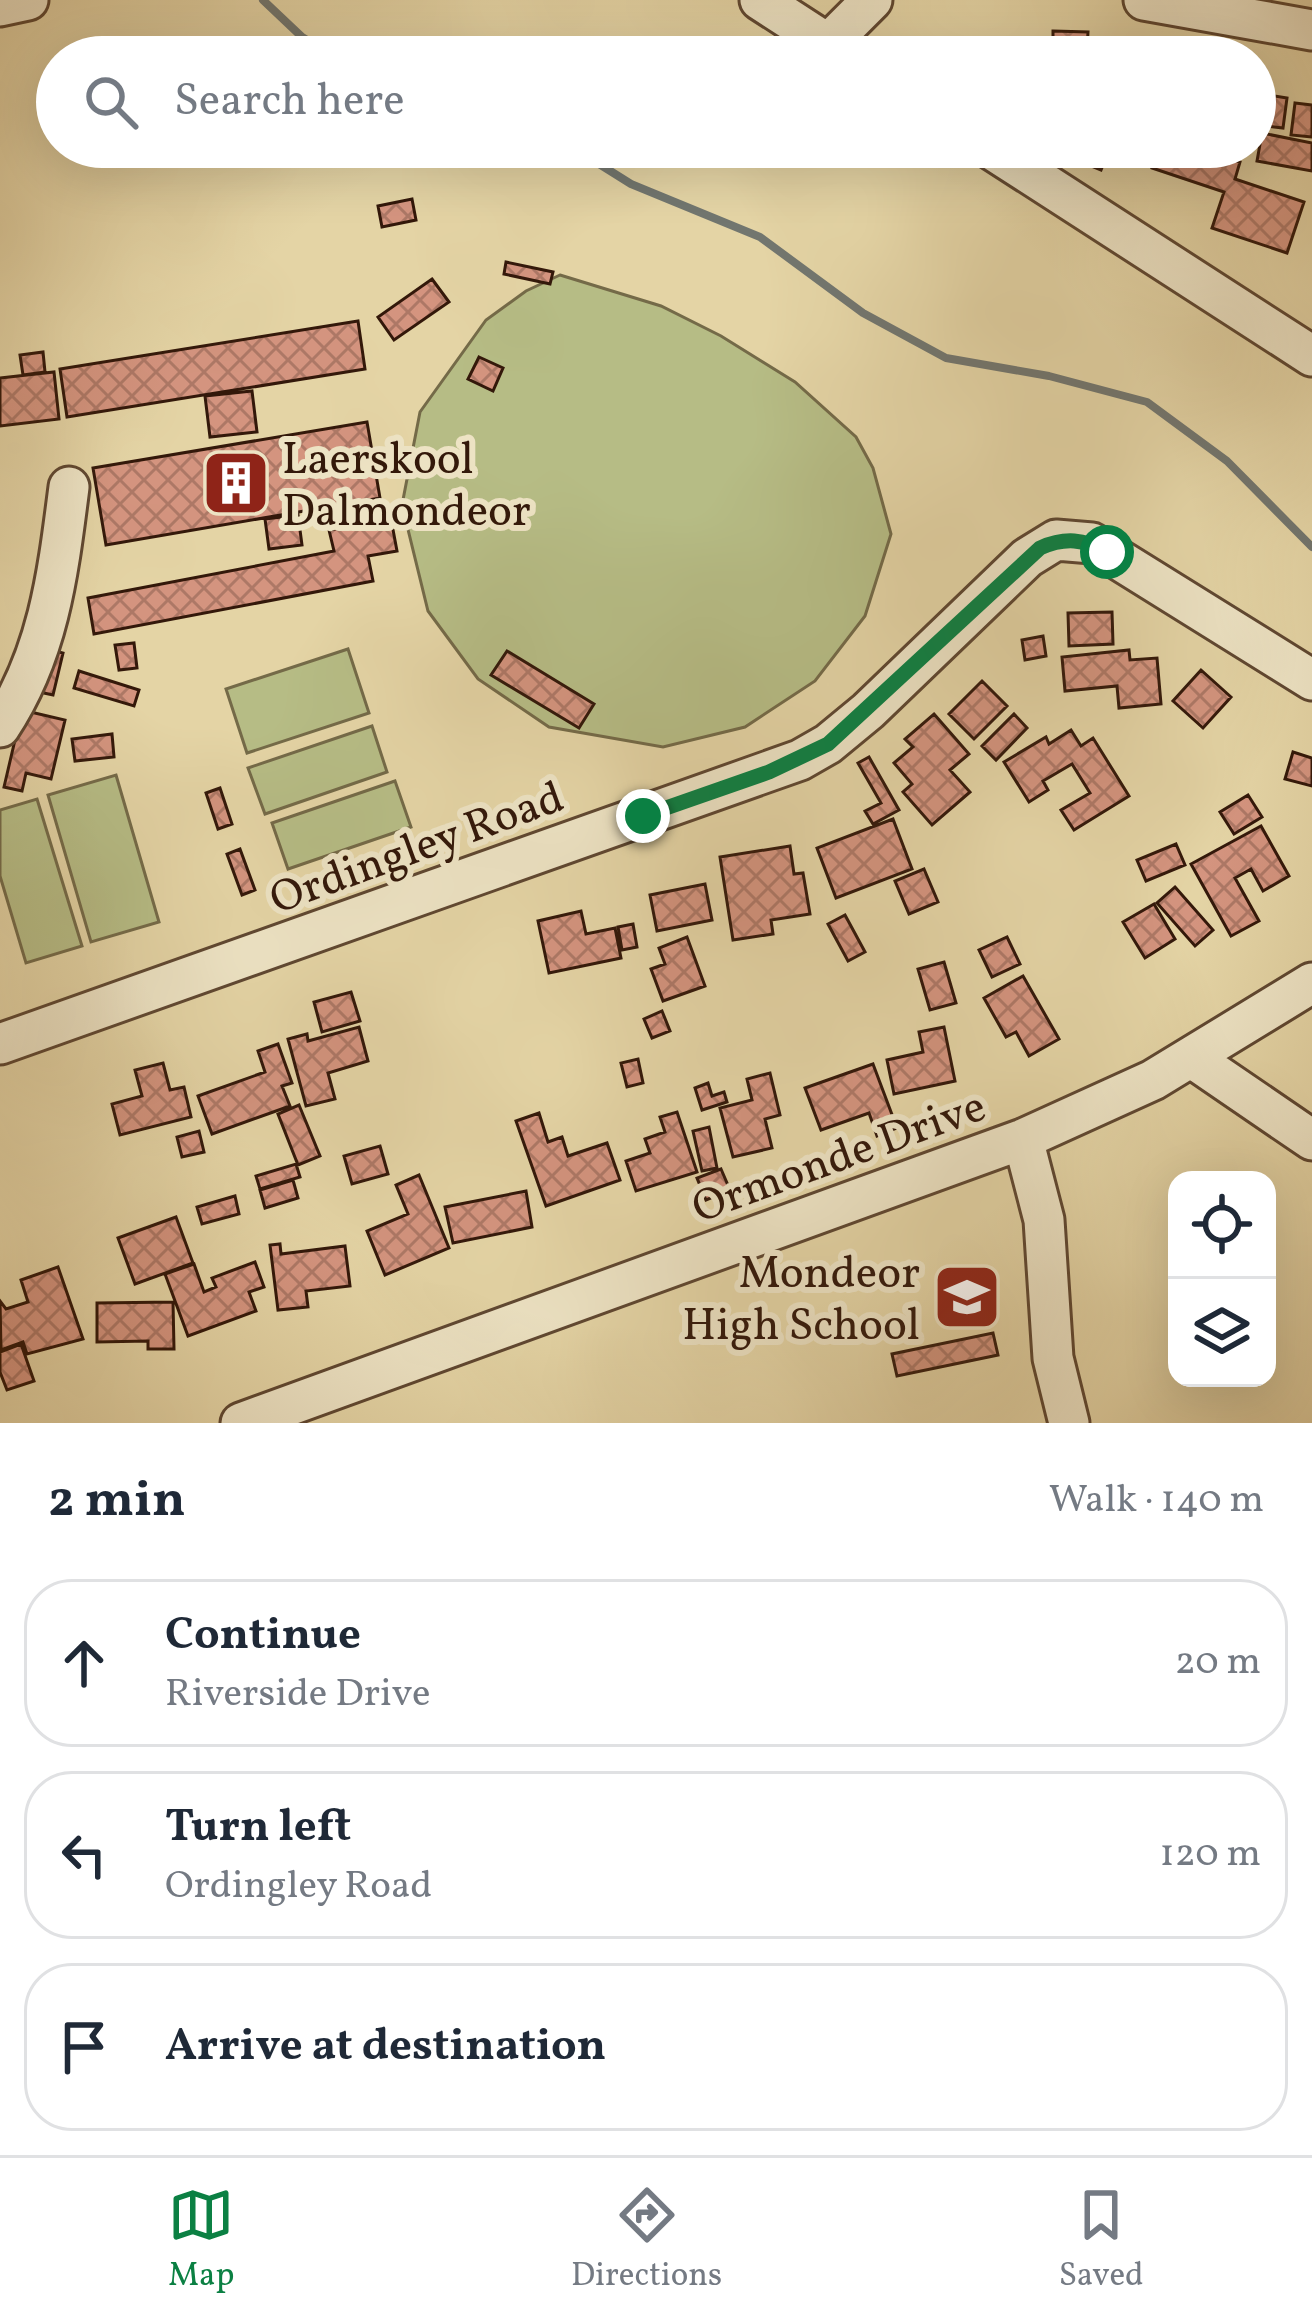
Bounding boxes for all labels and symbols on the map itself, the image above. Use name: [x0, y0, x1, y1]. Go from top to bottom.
place label: Laerskool Dalmondeor: [282, 430, 531, 545]
building icon: Laerskool Dalmondeor: [201, 448, 271, 518]
route start: [1080, 525, 1134, 579]
street label: Ordingley Road: [262, 768, 573, 933]
route end: [616, 789, 670, 843]
street label: Ormonde Drive: [684, 1077, 995, 1241]
place label: Mondeor High School: [682, 1244, 920, 1359]
school or university icon: Mondeor High School: [932, 1262, 1002, 1332]

